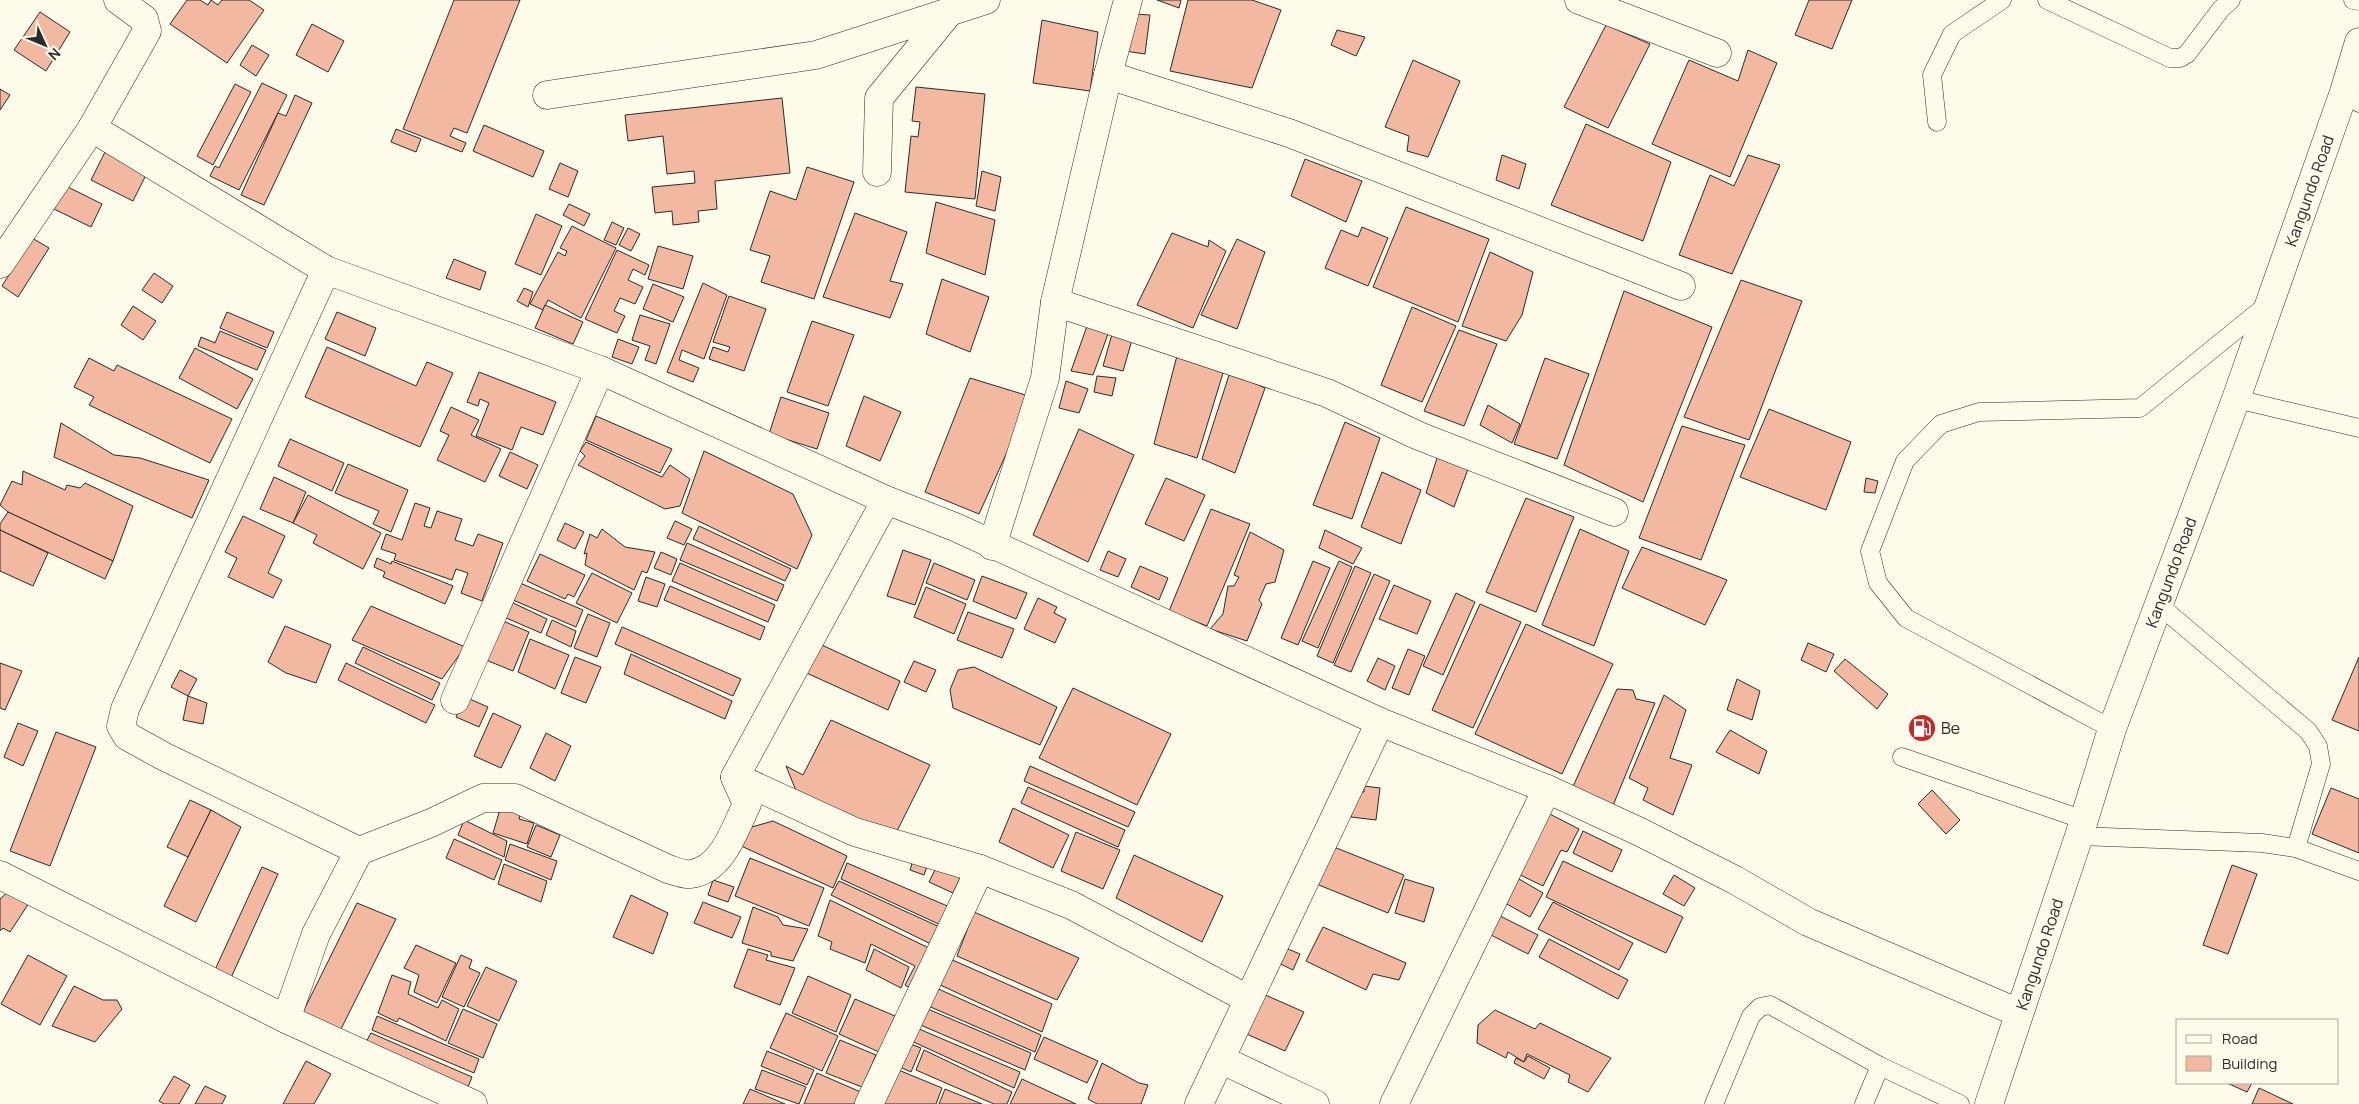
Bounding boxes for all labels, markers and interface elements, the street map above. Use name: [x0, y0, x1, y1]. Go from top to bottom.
north arrow: [20, 20, 70, 70]
text: N: [44, 44, 65, 65]
street label: Kangundo Road: [2280, 132, 2339, 249]
street label: Kangundo Road: [2140, 514, 2202, 631]
fuel station icon: Be: [1907, 713, 1937, 743]
place label: Be: [1941, 717, 1960, 739]
street label: Kangundo Road: [2010, 896, 2068, 1013]
legend: [2176, 1019, 2339, 1084]
text: Road: [2222, 1028, 2258, 1049]
text: Building: [2222, 1053, 2277, 1074]

